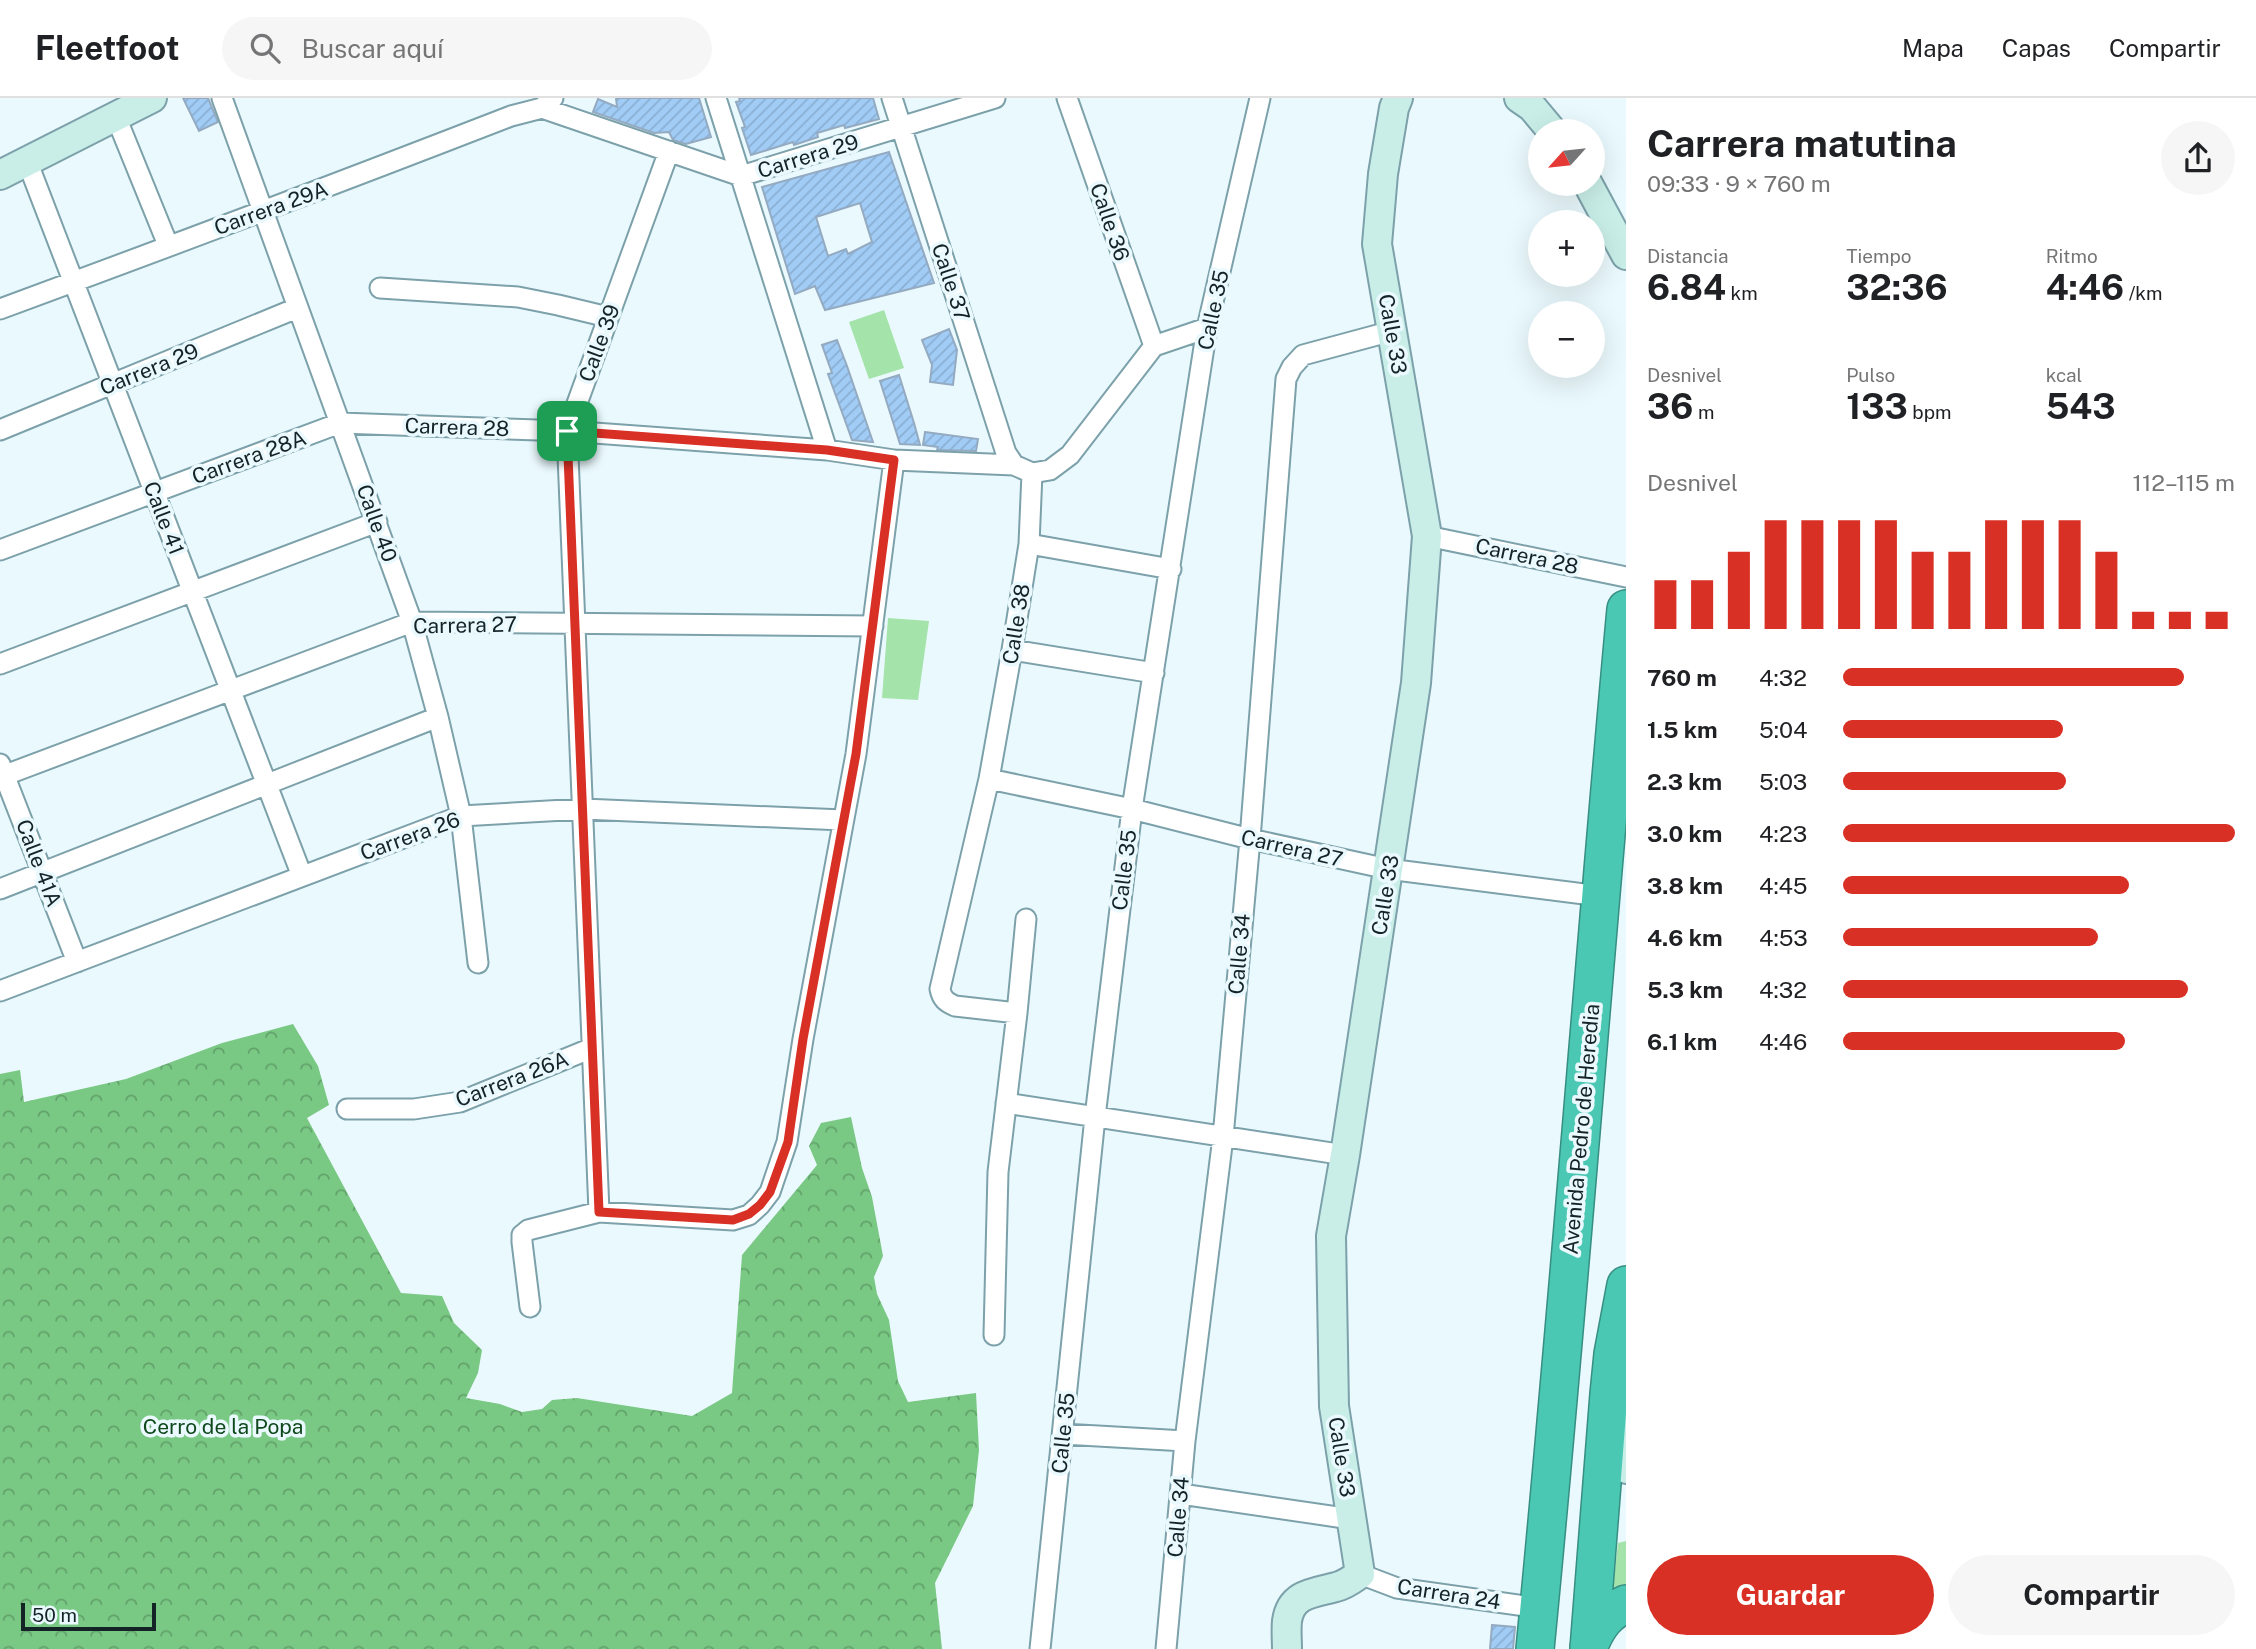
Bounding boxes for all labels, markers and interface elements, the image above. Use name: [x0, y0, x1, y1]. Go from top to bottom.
search box: [222, 17, 712, 80]
text: Fleetfoot: [35, 29, 180, 67]
icon: search: [246, 29, 284, 67]
text: Buscar aquí: [302, 33, 444, 64]
text: Mapa: [1902, 34, 1964, 62]
text: Capas: [2002, 34, 2071, 62]
text: Compartir: [2109, 34, 2221, 62]
north arrow: [1528, 119, 1605, 196]
map controls: [1528, 119, 1605, 378]
text: Carrera matutina: [1647, 121, 1957, 166]
button: share: [2161, 121, 2235, 195]
street label: Carrera 29: [754, 129, 862, 183]
text: 09:33 · 9 × 760 m: [1647, 170, 1831, 197]
street label: Carrera 29A: [211, 176, 331, 240]
street label: Calle 36: [1085, 180, 1135, 264]
button: +: [1528, 210, 1605, 287]
street label: Calle 37: [927, 240, 975, 324]
text: Distancia: [1647, 245, 1729, 267]
text: Tiempo: [1846, 245, 1912, 267]
text: Ritmo: [2046, 245, 2098, 267]
text: 6.84: [1647, 267, 1726, 308]
text: 32:36: [1846, 267, 1948, 308]
text: 4:46: [2046, 267, 2124, 308]
street label: Calle 35: [1192, 268, 1234, 352]
text: km: [1726, 282, 1758, 304]
text: /km: [2124, 282, 2162, 304]
street label: Calle 33: [1374, 292, 1412, 376]
street label: Calle 39: [573, 301, 625, 385]
button: −: [1528, 301, 1605, 378]
street label: Carrera 29: [96, 338, 202, 400]
text: Desnivel: [1647, 364, 1722, 386]
text: Pulso: [1846, 364, 1895, 386]
text: kcal: [2046, 364, 2082, 386]
text: 36: [1647, 386, 1693, 427]
text: 133: [1846, 386, 1908, 427]
text: 543: [2046, 386, 2116, 427]
pin: [537, 401, 597, 461]
text: m: [1693, 401, 1714, 423]
text: bpm: [1908, 401, 1951, 423]
icon: arrive: [548, 412, 586, 450]
street label: Carrera 28: [404, 413, 510, 441]
street label: Carrera 28A: [189, 425, 310, 489]
text: Desnivel: [1647, 469, 1738, 496]
text: 112–115 m: [2133, 469, 2235, 496]
street label: Calle 41: [139, 478, 189, 558]
street label: Calle 40: [351, 481, 403, 565]
street label: Carrera 28: [1473, 533, 1581, 579]
street label: Calle 38: [997, 582, 1035, 666]
street label: Carrera 27: [413, 612, 517, 638]
text: 760 m: [1647, 664, 1717, 691]
text: 4:32: [1759, 664, 1807, 691]
text: 1.5 km: [1647, 716, 1718, 743]
text: 5:04: [1759, 716, 1807, 743]
text: 2.3 km: [1647, 768, 1722, 795]
text: 5:03: [1759, 768, 1807, 795]
street label: Carrera 26: [357, 806, 463, 866]
street label: Calle 41A: [11, 816, 67, 910]
text: 3.0 km: [1647, 820, 1722, 847]
text: 4:23: [1759, 820, 1807, 847]
street label: Carrera 27: [1239, 824, 1345, 872]
street label: Calle 35: [1107, 828, 1141, 912]
street label: Calle 33: [1366, 853, 1404, 937]
text: 3.8 km: [1647, 872, 1723, 899]
text: 4:45: [1759, 872, 1807, 899]
street label: Calle 34: [1223, 913, 1255, 995]
text: 4.6 km: [1647, 924, 1723, 951]
text: 4:53: [1759, 924, 1808, 951]
text: 5.3 km: [1647, 976, 1723, 1003]
text: 4:32: [1759, 976, 1807, 1003]
street label: Avenida Pedro de Heredia: [1558, 1003, 1604, 1255]
text: 6.1 km: [1647, 1028, 1717, 1055]
text: 4:46: [1759, 1028, 1807, 1055]
street label: Carrera 26A: [452, 1046, 572, 1112]
street label: Calle 35: [1046, 1391, 1080, 1475]
park label: Cerro de la Popa: [143, 1414, 303, 1439]
street label: Calle 33: [1323, 1415, 1361, 1499]
street label: Calle 34: [1162, 1476, 1194, 1558]
button: Guardar: [1647, 1555, 1934, 1635]
button: Compartir: [1948, 1555, 2235, 1635]
street label: Carrera 24: [1396, 1573, 1502, 1615]
scale bar: [21, 1600, 156, 1632]
text: 50 m: [32, 1604, 77, 1626]

